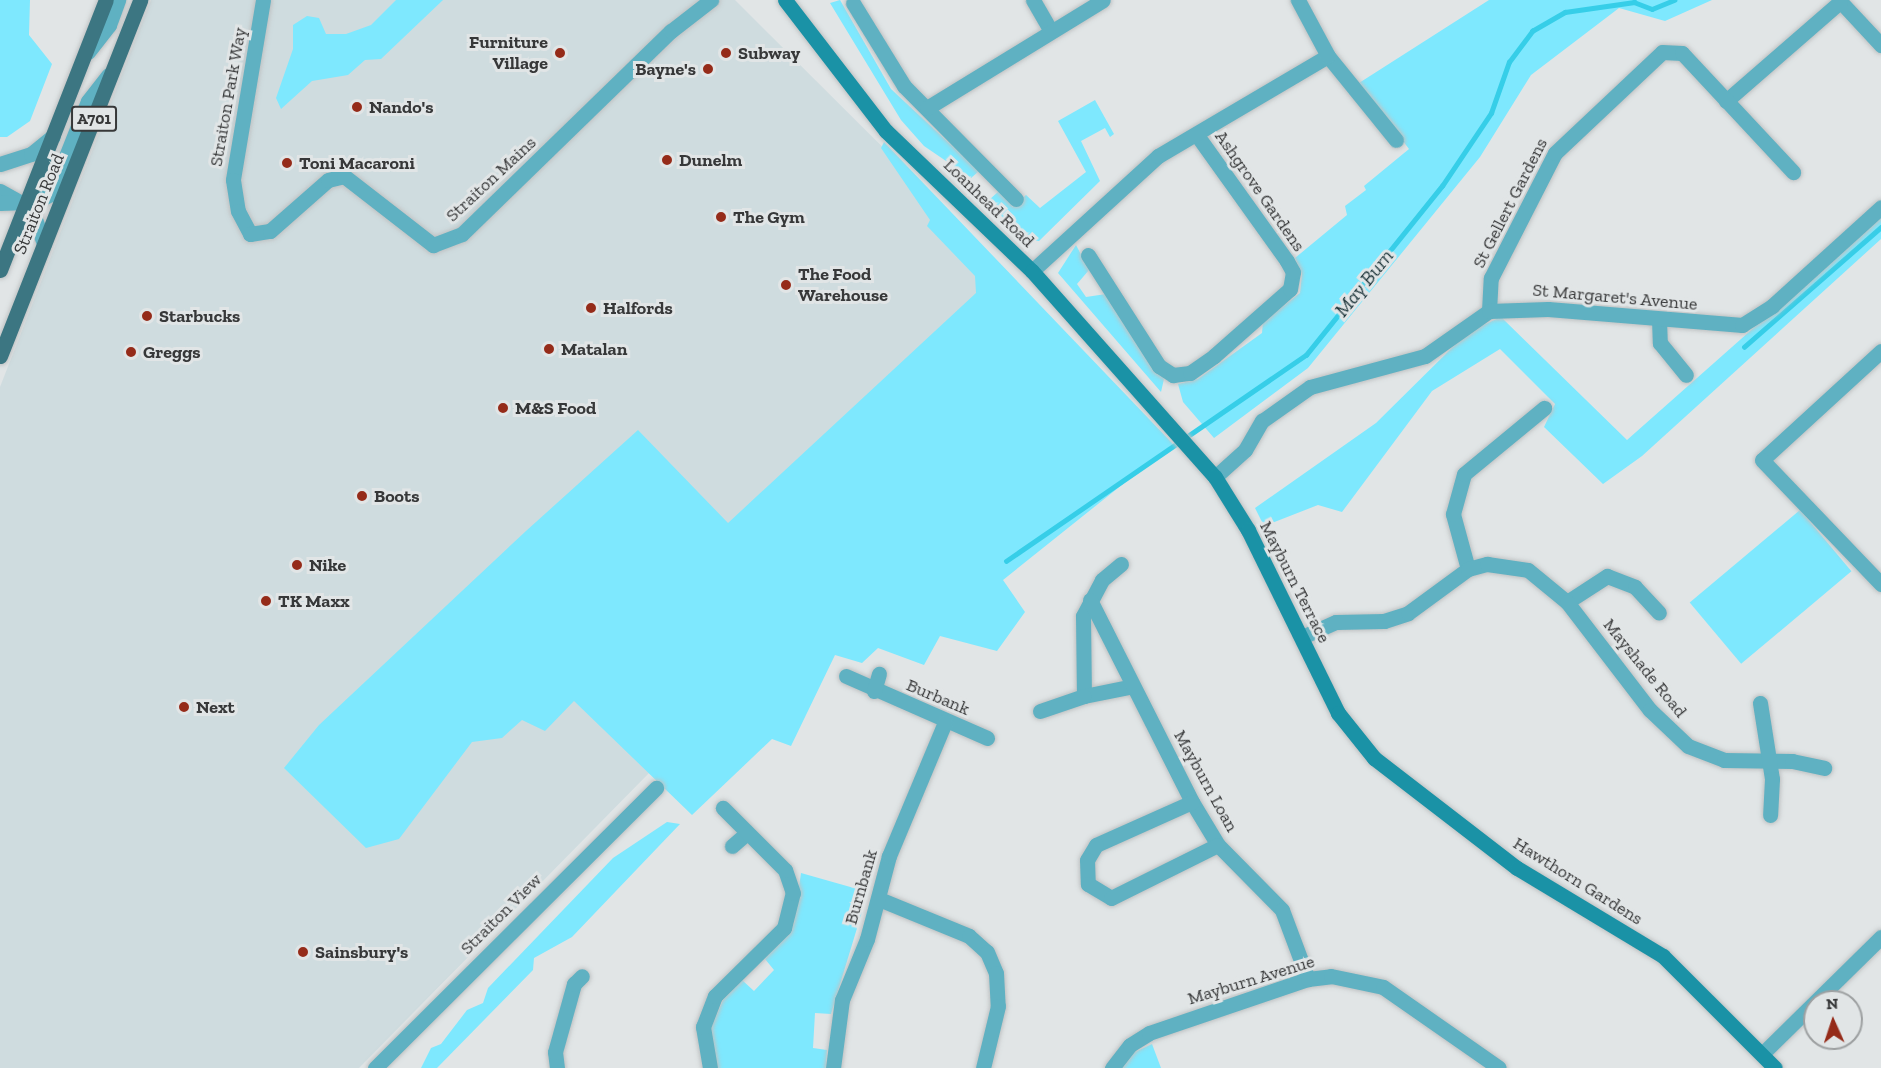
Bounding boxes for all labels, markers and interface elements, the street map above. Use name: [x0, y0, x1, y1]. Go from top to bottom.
street label: Straiton Park Way: [205, 26, 251, 168]
place label: Furniture Village: [469, 32, 548, 74]
place label: Subway: [738, 42, 800, 64]
marker: Furniture Village: [553, 46, 567, 60]
marker: Subway: [719, 46, 733, 60]
place label: Bayne's: [635, 58, 696, 80]
marker: Bayne's: [701, 62, 715, 76]
place label: Nando's: [369, 96, 434, 118]
marker: Nando's: [350, 100, 364, 114]
road number: A701: [70, 106, 118, 132]
street label: Ashgrove Gardens: [1210, 126, 1310, 256]
street label: Straiton Mains: [441, 132, 541, 226]
street label: St Gellert Gardens: [1468, 134, 1552, 272]
place label: Dunelm: [679, 149, 742, 171]
street label: Straiton Road: [9, 151, 69, 257]
place label: Toni Macaroni: [299, 152, 415, 174]
marker: Dunelm: [660, 153, 674, 167]
street label: Loanhead Road: [939, 154, 1039, 252]
marker: Toni Macaroni: [280, 156, 294, 170]
place label: The Gym: [733, 206, 805, 228]
marker: The Gym: [714, 210, 728, 224]
water label: May Burn: [1329, 244, 1399, 322]
place label: The Food Warehouse: [798, 264, 888, 306]
marker: The Food Warehouse: [779, 278, 793, 292]
street label: St Margaret's Avenue: [1531, 279, 1699, 315]
place label: Halfords: [603, 297, 673, 319]
marker: Halfords: [584, 301, 598, 315]
place label: Starbucks: [159, 305, 240, 327]
marker: Starbucks: [140, 309, 154, 323]
place label: Matalan: [561, 338, 627, 360]
place label: Greggs: [143, 341, 201, 363]
marker: Matalan: [542, 342, 556, 356]
marker: Greggs: [124, 345, 138, 359]
place label: M&S Food: [515, 397, 596, 419]
marker: M&S Food: [496, 401, 510, 415]
place label: Boots: [374, 485, 419, 507]
marker: Boots: [355, 489, 369, 503]
street label: Mayburn Terrace: [1255, 517, 1335, 647]
place label: Nike: [309, 554, 346, 576]
marker: Nike: [290, 558, 304, 572]
place label: TK Maxx: [278, 590, 350, 612]
marker: TK Maxx: [259, 594, 273, 608]
street label: Mayshade Road: [1599, 614, 1691, 722]
street label: Burbank: [903, 674, 973, 720]
place label: Next: [196, 696, 235, 718]
marker: Next: [177, 700, 191, 714]
street label: Mayburn Loan: [1169, 726, 1243, 836]
street label: Hawthorn Gardens: [1509, 832, 1647, 930]
street label: Burnbank: [840, 847, 882, 927]
street label: Straiton View: [456, 869, 546, 959]
place label: Sainsbury's: [315, 941, 408, 963]
marker: Sainsbury's: [296, 945, 310, 959]
street label: Mayburn Avenue: [1185, 950, 1317, 1010]
north arrow: [1803, 990, 1863, 1050]
text: N: [1826, 994, 1839, 1013]

